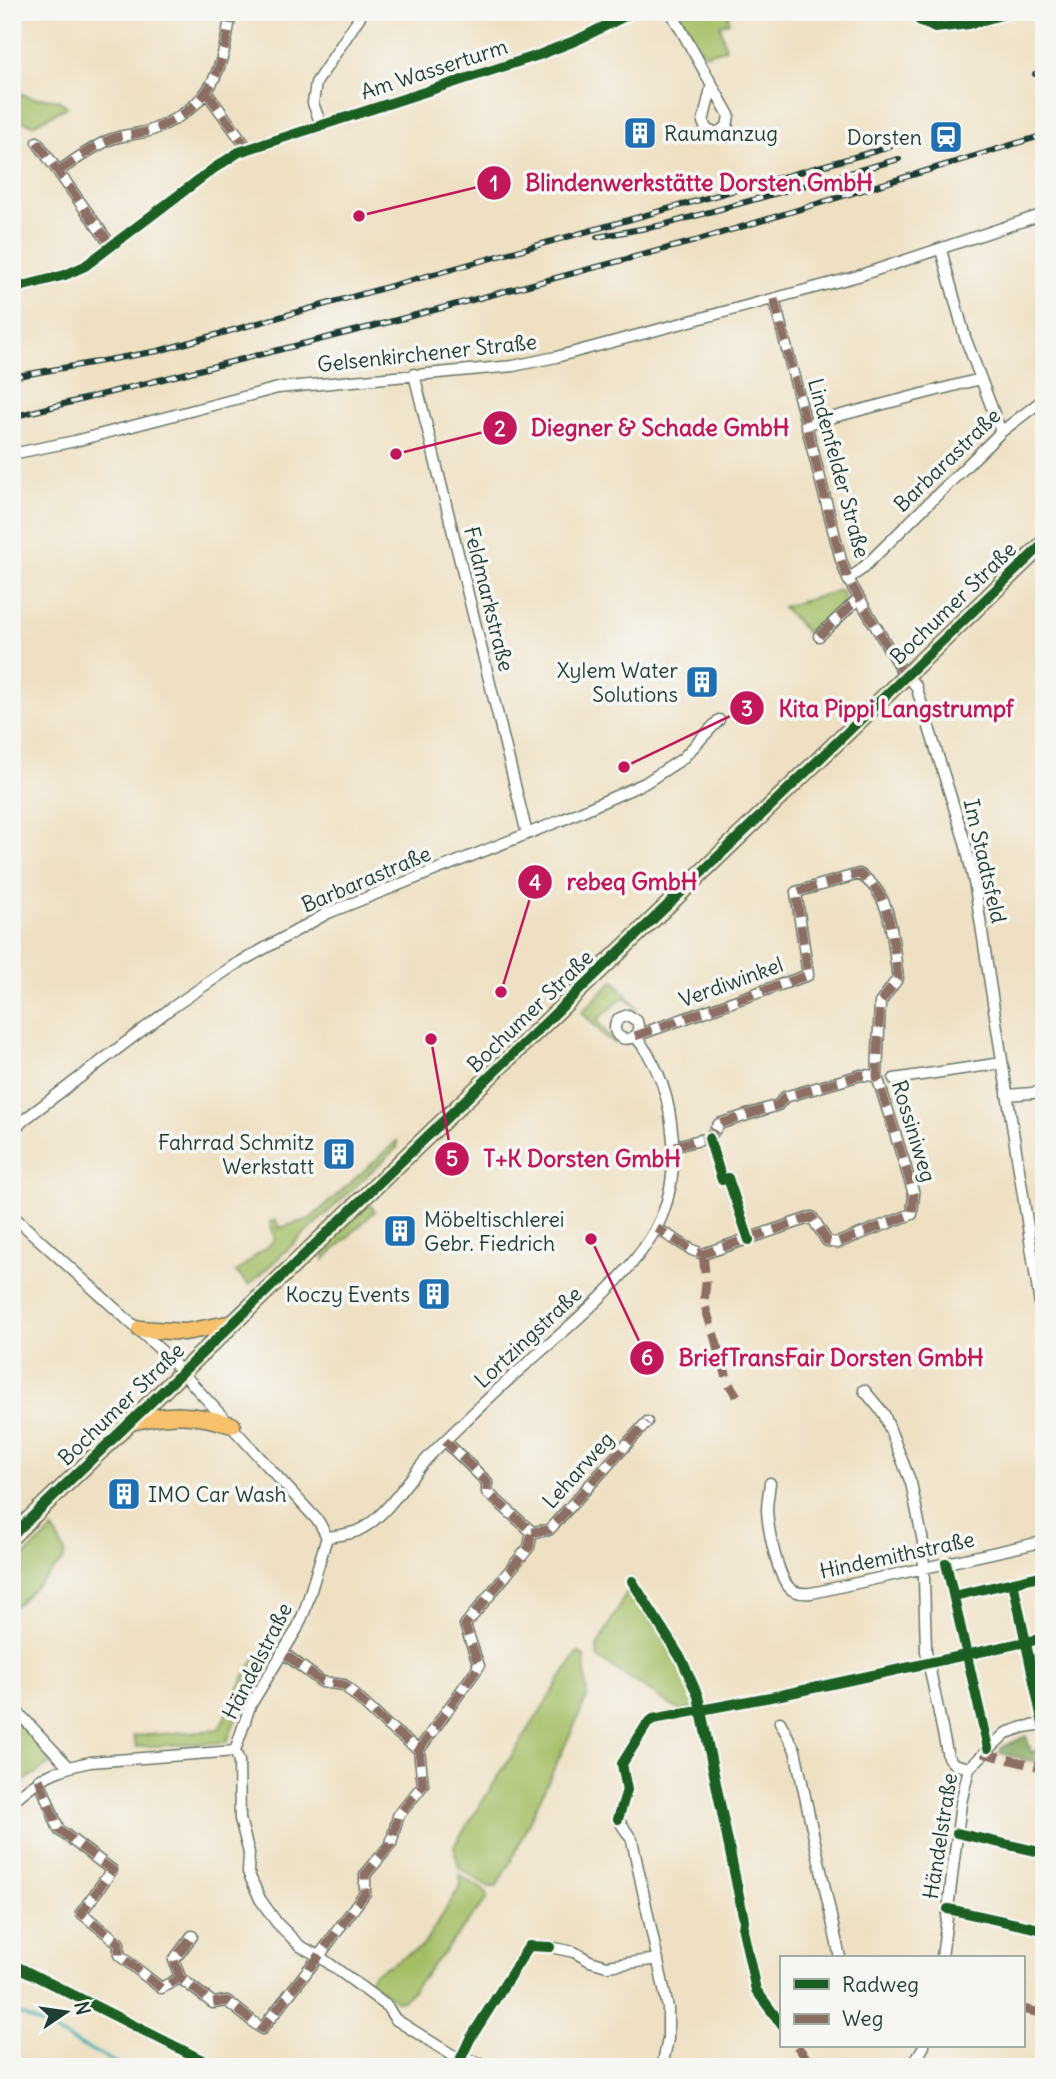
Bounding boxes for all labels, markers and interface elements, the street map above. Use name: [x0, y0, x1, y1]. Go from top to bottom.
street label: Am Wasserturm: [357, 33, 511, 105]
building icon: Raumanzug: [621, 114, 659, 152]
station icon: Dorsten: [927, 118, 965, 156]
place label: Raumanzug: [664, 120, 778, 147]
place label: Dorsten: [847, 124, 922, 151]
callout: Blindenwerkstätte Dorsten GmbH: [477, 161, 887, 205]
text: Blindenwerkstätte Dorsten GmbH: [525, 168, 873, 197]
text: 1: [490, 170, 498, 197]
street label: Gelsenkirchener Straße: [316, 328, 538, 378]
street label: Lindenfelder Straße: [802, 375, 876, 561]
street label: Barbarastraße: [888, 402, 1006, 518]
callout: Diegner & Schade GmbH: [482, 406, 803, 450]
text: Diegner & Schade GmbH: [531, 413, 789, 442]
text: 2: [494, 415, 506, 442]
street label: Feldmarkstraße: [458, 524, 520, 674]
street label: Bochumer Straße: [884, 536, 1022, 670]
place label: Xylem Water Solutions: [557, 657, 678, 708]
building icon: Xylem Water Solutions: [683, 663, 721, 701]
callout: Kita Pippi Langstrumpf: [729, 686, 1027, 730]
text: Kita Pippi Langstrumpf: [779, 694, 1015, 723]
text: 3: [741, 695, 753, 722]
street label: Im Stadtsfeld: [958, 796, 1012, 926]
street label: Barbarastraße: [297, 840, 435, 918]
callout: rebeq GmbH: [517, 860, 711, 904]
text: rebeq GmbH: [567, 867, 697, 896]
text: 4: [529, 869, 541, 896]
street label: Bochumer Straße: [461, 944, 599, 1078]
street label: Verdiwinkel: [675, 951, 787, 1013]
street label: Rossiniweg: [886, 1077, 942, 1185]
place label: Fahrrad Schmitz Werkstatt: [158, 1129, 314, 1180]
building icon: Fahrrad Schmitz Werkstatt: [320, 1135, 358, 1173]
callout: T+K Dorsten GmbH: [434, 1137, 695, 1181]
text: T+K Dorsten GmbH: [483, 1144, 681, 1173]
text: 5: [446, 1145, 458, 1172]
place label: Möbeltischlerei Gebr. Fiedrich: [424, 1206, 564, 1257]
building icon: Möbeltischlerei Gebr. Fiedrich: [381, 1212, 419, 1250]
building icon: Koczy Events: [415, 1275, 453, 1313]
street label: Lortzingstraße: [469, 1280, 587, 1394]
place label: Koczy Events: [286, 1281, 410, 1308]
callout: BriefTransFair Dorsten GmbH: [629, 1336, 997, 1380]
street label: Bochumer Straße: [52, 1337, 190, 1471]
text: BriefTransFair Dorsten GmbH: [678, 1343, 984, 1372]
text: 6: [641, 1344, 653, 1371]
street label: Leharweg: [536, 1426, 620, 1514]
building icon: IMO Car Wash: [105, 1475, 143, 1513]
place label: IMO Car Wash: [148, 1481, 287, 1508]
street label: Hindemithstraße: [817, 1525, 977, 1585]
street label: Händelstraße: [216, 1598, 298, 1724]
street label: Händelstraße: [917, 1771, 963, 1901]
legend: [780, 1956, 1024, 2048]
text: Radweg: [842, 1971, 919, 1998]
north arrow: [32, 1978, 102, 2048]
text: N: [69, 1999, 96, 2017]
text: Weg: [842, 2005, 883, 2032]

